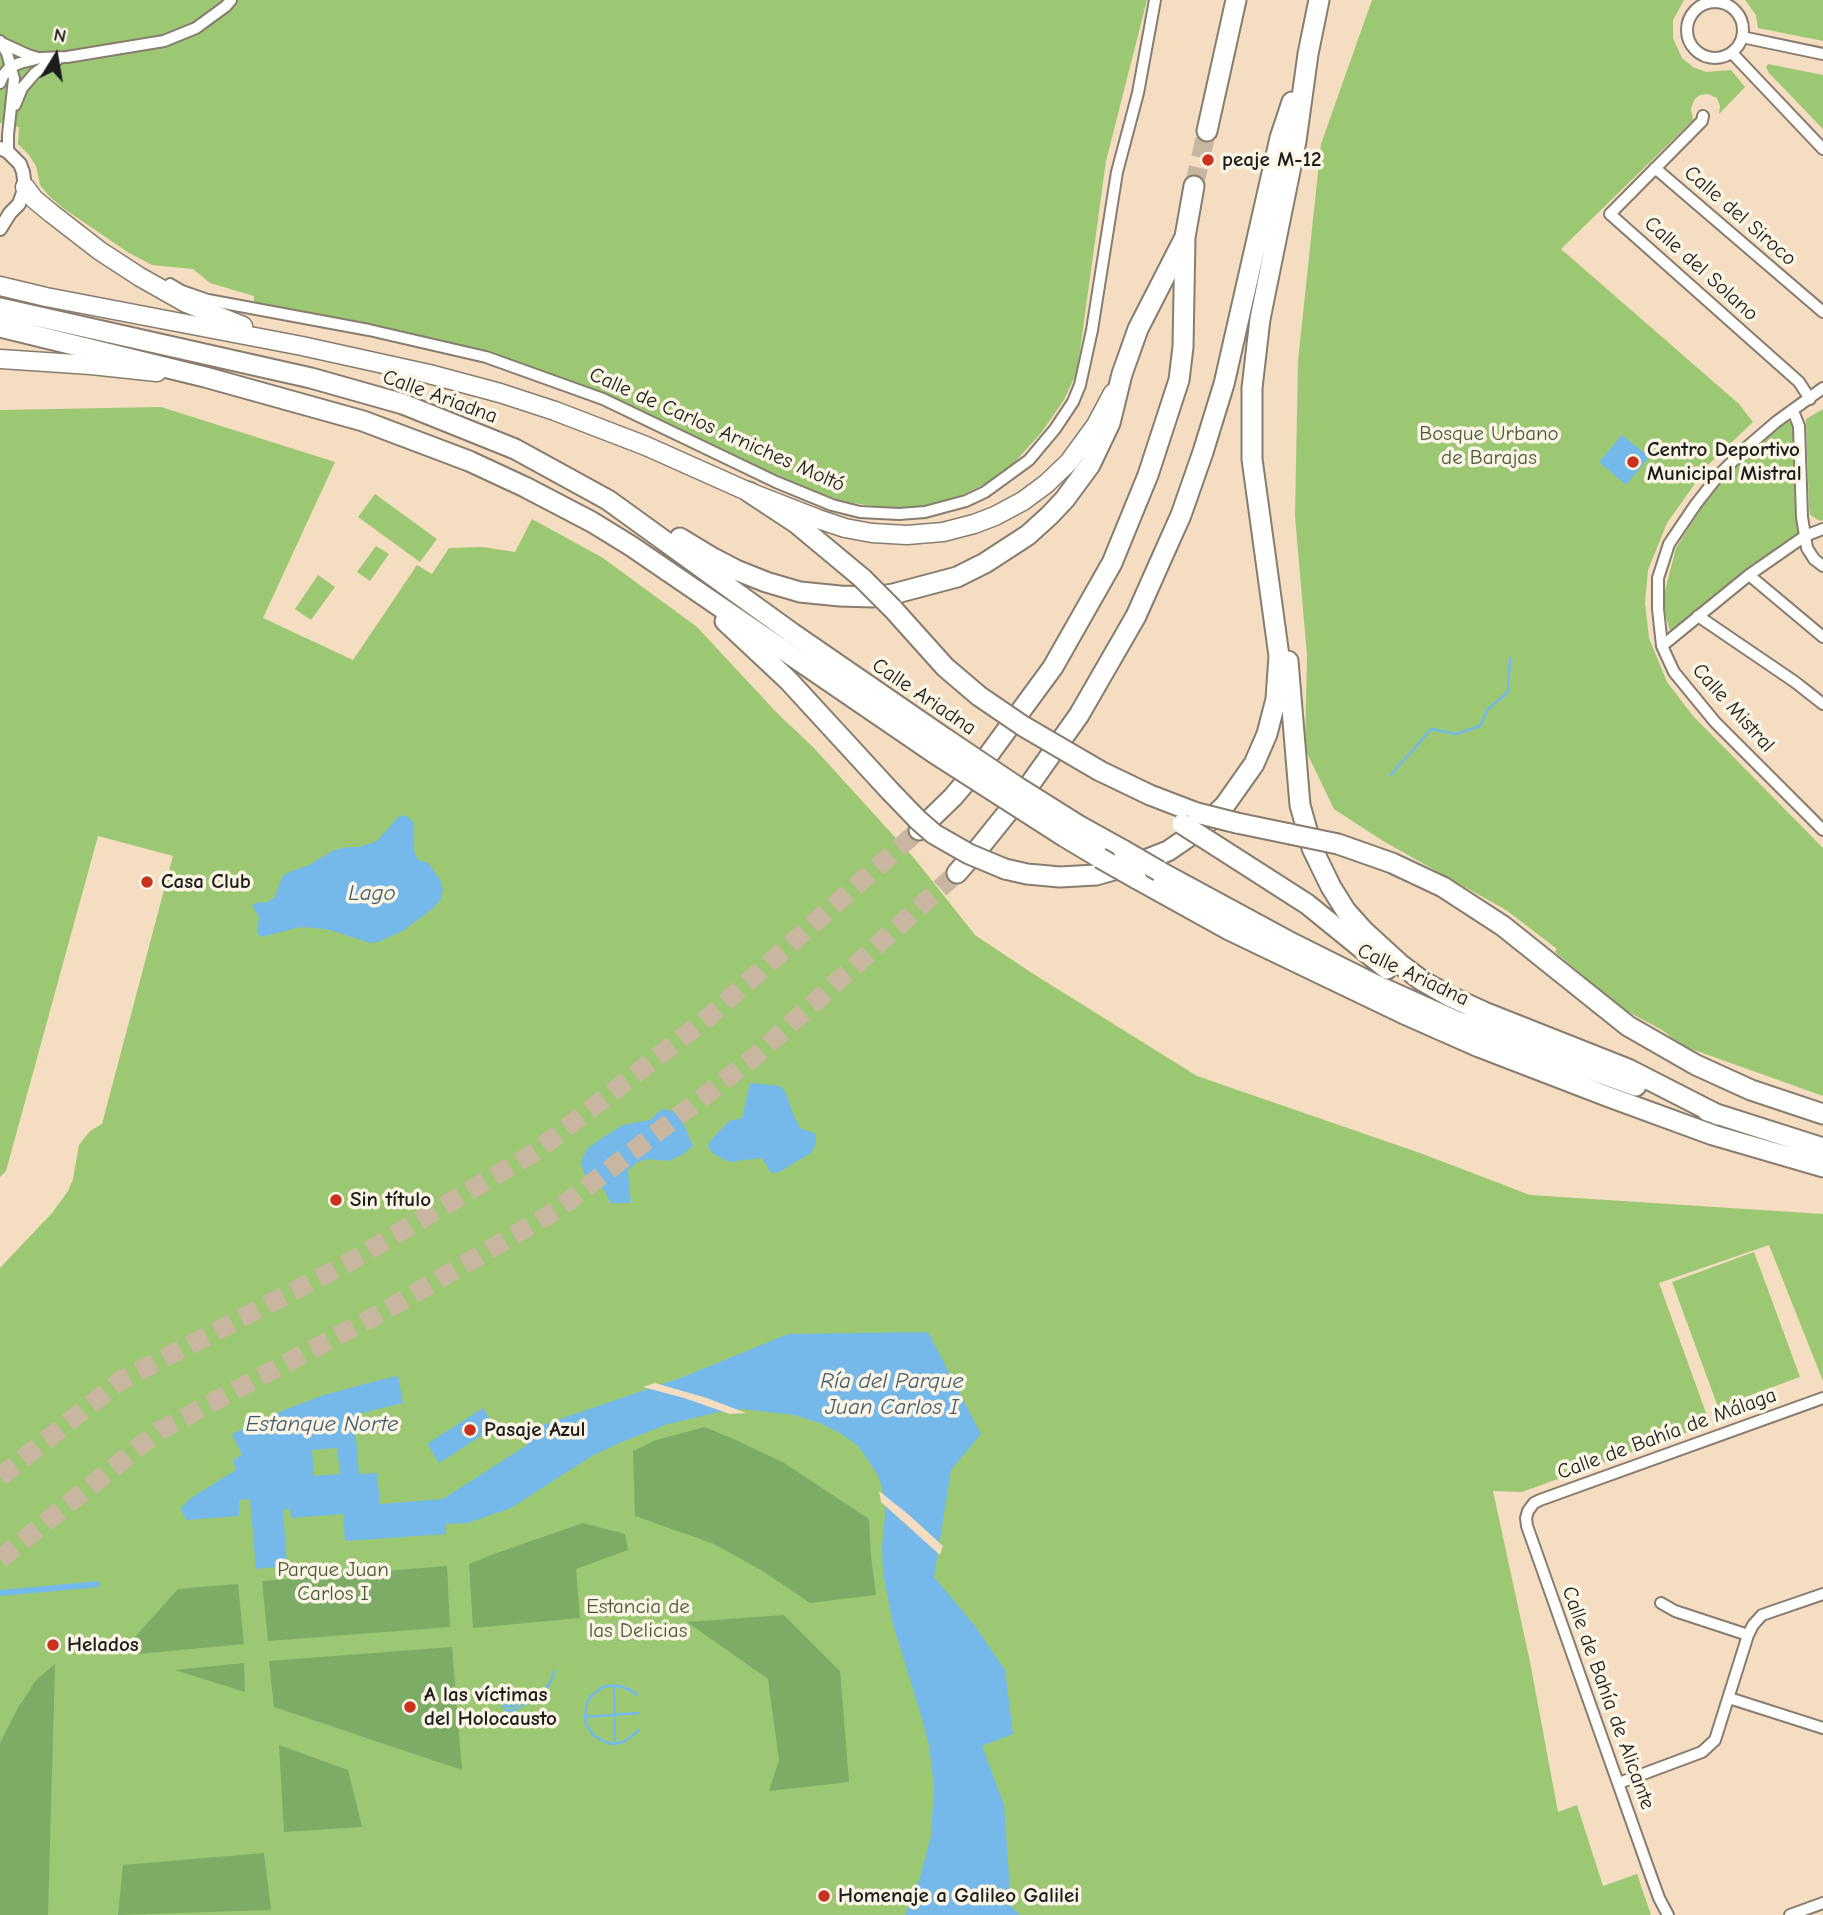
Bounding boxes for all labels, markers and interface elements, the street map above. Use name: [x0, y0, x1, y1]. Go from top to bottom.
north arrow: [21, 21, 91, 91]
text: N: [52, 23, 68, 47]
place label: peaje M-12: [1222, 147, 1321, 173]
marker: peaje M-12: [1200, 152, 1216, 168]
street label: Calle del Siroco: [1679, 160, 1801, 272]
street label: Calle del Solano: [1639, 211, 1763, 327]
street label: Calle de Carlos Arniches Moltó: [585, 362, 849, 498]
street label: Calle Ariadna: [379, 365, 501, 429]
park label: Bosque Urbano de Barajas: [1419, 421, 1559, 471]
place label: Centro Deportivo Municipal Mistral: [1647, 437, 1802, 487]
marker: Centro Deportivo Municipal Mistral: [1625, 454, 1641, 470]
street label: Calle Ariadna: [867, 653, 981, 741]
street label: Calle Mistral: [1687, 658, 1779, 758]
place label: Casa Club: [161, 869, 251, 895]
marker: Casa Club: [139, 874, 155, 890]
water label: Lago: [348, 879, 396, 907]
street label: Calle Ariadna: [1353, 938, 1473, 1012]
place label: Sin título: [350, 1187, 431, 1213]
marker: Sin título: [328, 1192, 344, 1208]
water label: Ría del Parque Juan Carlos I: [820, 1367, 964, 1421]
street label: Calle de Bahía de Málaga: [1554, 1383, 1780, 1485]
water label: Estanque Norte: [245, 1410, 399, 1438]
place label: Pasaje Azul: [484, 1417, 586, 1443]
marker: Pasaje Azul: [462, 1422, 478, 1438]
park label: Parque Juan Carlos I: [277, 1557, 389, 1607]
street label: Calle de Bahía de Alicante: [1556, 1583, 1660, 1813]
park label: Estancia de las Delicias: [586, 1594, 690, 1644]
place label: Helados: [67, 1632, 139, 1658]
marker: Helados: [45, 1637, 61, 1653]
place label: A las víctimas del Holocausto: [424, 1682, 557, 1732]
marker: A las víctimas del Holocausto: [402, 1699, 418, 1715]
place label: Homenaje a Galileo Galilei: [838, 1883, 1079, 1909]
marker: Homenaje a Galileo Galilei: [816, 1888, 832, 1904]

